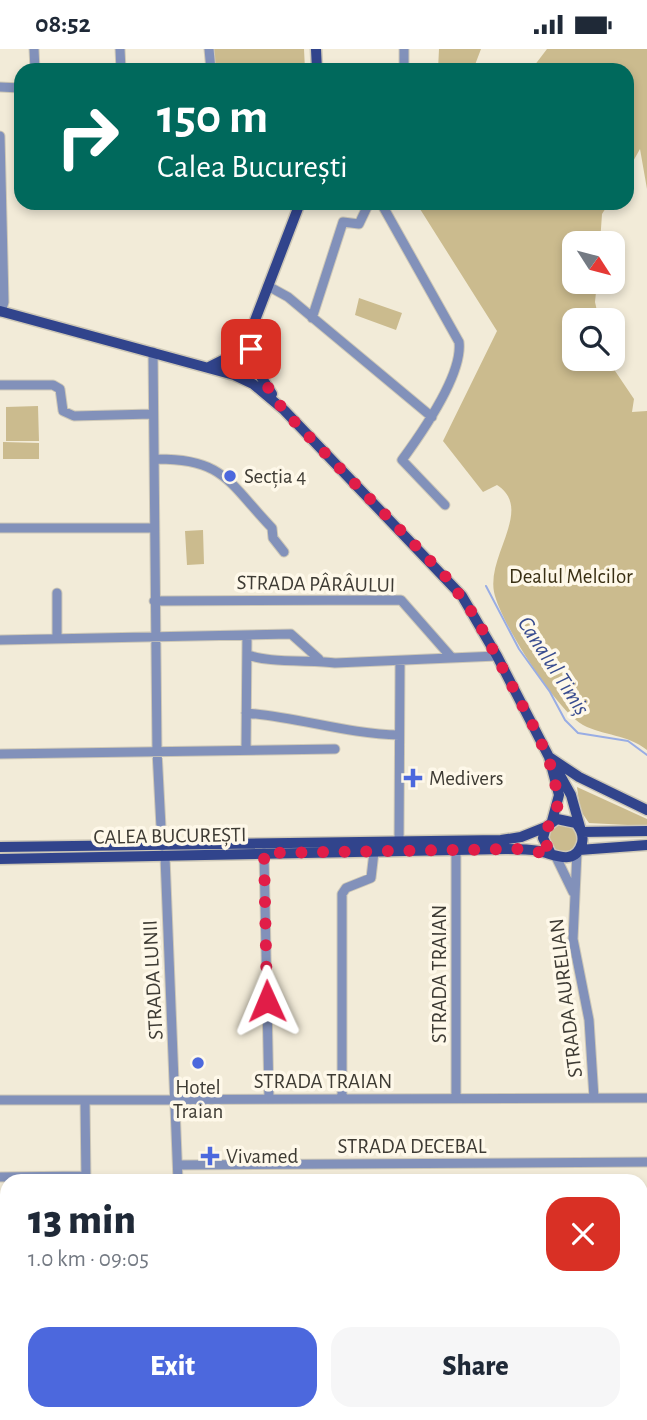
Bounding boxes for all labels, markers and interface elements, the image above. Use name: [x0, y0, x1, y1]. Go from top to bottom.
text: 08:52: [35, 11, 91, 37]
icon: right: [42, 91, 133, 182]
text: 150 m: [157, 93, 268, 142]
text: Calea București: [157, 151, 348, 183]
north arrow: [562, 231, 625, 294]
map controls: [562, 231, 625, 371]
button: search: [562, 308, 625, 371]
pin: [221, 319, 281, 379]
icon: arrive: [232, 330, 270, 368]
place label: Secția 4: [244, 466, 306, 489]
marker: Secția 4: [222, 468, 238, 484]
park label: Dealul Melcilor: [509, 566, 633, 587]
street label: STRADA PÂRÂULUI: [237, 570, 396, 596]
water label: Canalul Timiș: [512, 613, 593, 720]
marker: Medivers: [403, 768, 423, 788]
place label: Medivers: [429, 768, 504, 789]
street label: CALEA BUCUREȘTI: [93, 824, 247, 850]
street label: STRADA TRAIAN: [429, 905, 450, 1043]
street label: STRADA AURELIAN: [546, 917, 586, 1079]
street label: STRADA LUNII: [139, 920, 167, 1040]
position arrow: [230, 964, 304, 1038]
marker: Hotel Traian: [190, 1055, 206, 1071]
street label: STRADA TRAIAN: [254, 1071, 392, 1092]
place label: Hotel Traian: [173, 1077, 223, 1122]
street label: STRADA DECEBAL: [337, 1136, 487, 1157]
marker: Vivamed: [200, 1146, 220, 1166]
place label: Vivamed: [226, 1146, 298, 1167]
button: close: [546, 1197, 620, 1271]
text: 13 min: [28, 1199, 136, 1241]
text: 1.0 km · 09:05: [28, 1248, 149, 1271]
button: Exit: [28, 1327, 317, 1407]
button: Share: [331, 1327, 620, 1407]

